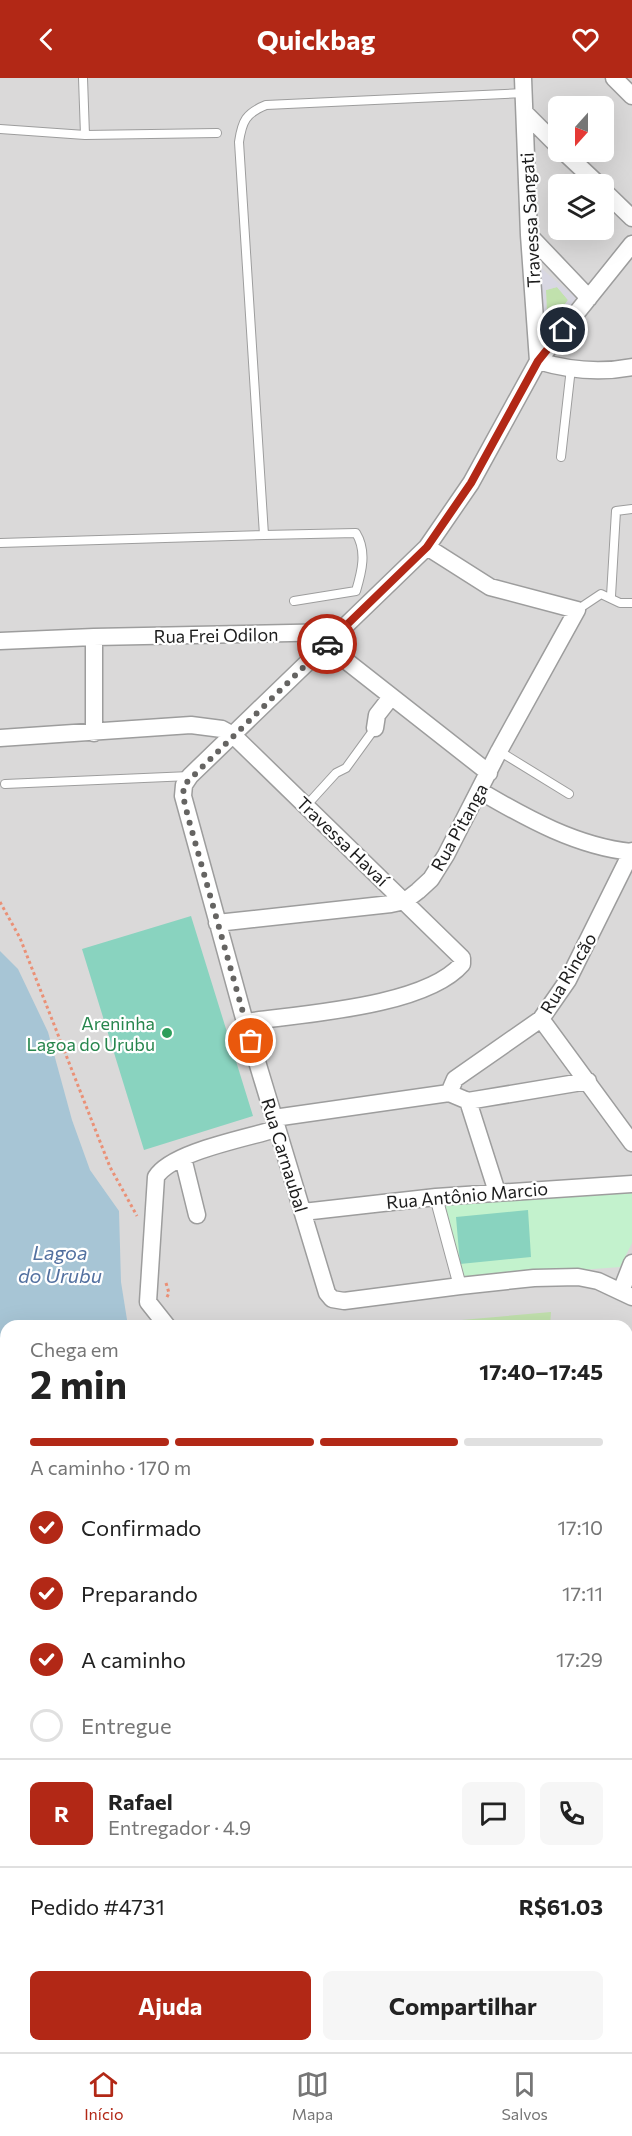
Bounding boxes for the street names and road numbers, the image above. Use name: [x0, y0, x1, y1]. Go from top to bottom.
street label: Travessa Sangati: [515, 152, 545, 288]
street label: Rua Frei Odilon: [153, 623, 279, 647]
street label: Rua Pitanga: [426, 779, 492, 875]
street label: Travessa Havaí: [292, 792, 395, 891]
street label: Rua Rincão: [535, 928, 601, 1018]
street label: Rua Carnaubal: [257, 1095, 313, 1215]
street label: Rua Antônio Marcio: [385, 1177, 549, 1213]

